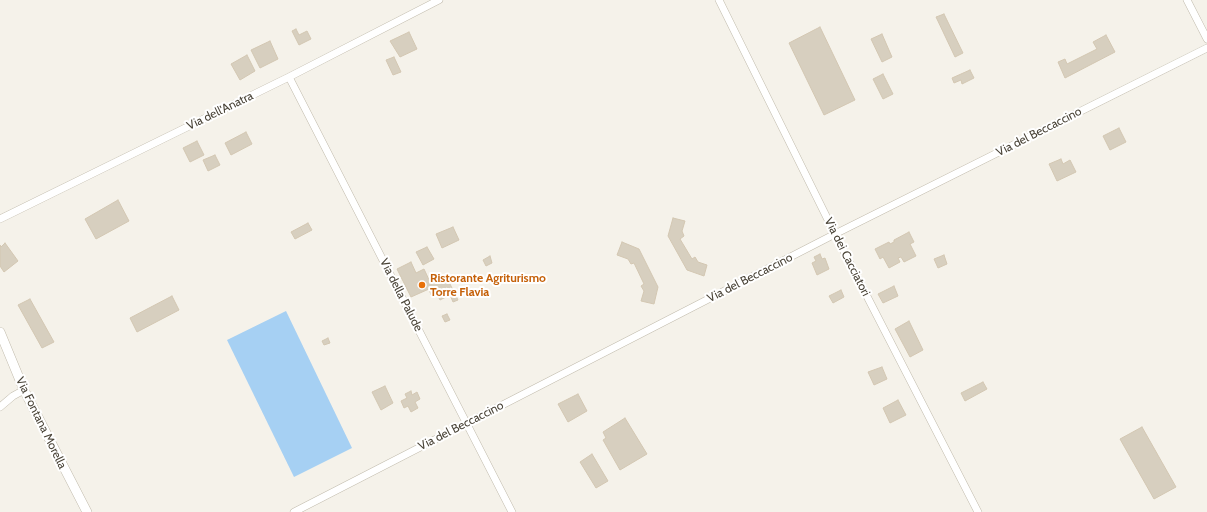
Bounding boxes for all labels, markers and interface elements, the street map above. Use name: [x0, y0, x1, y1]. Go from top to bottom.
street label: Via dell'Anatra: [184, 89, 256, 133]
street label: Via del Beccaccino: [994, 104, 1084, 160]
street label: Via dei Cacciatori: [821, 215, 873, 299]
street label: Via del Beccaccino: [705, 250, 795, 306]
street label: Via della Palude: [376, 256, 426, 334]
place label: Ristorante Agriturismo Torre Flavia: [430, 271, 546, 299]
marker: Ristorante Agriturismo Torre Flavia: [417, 280, 427, 290]
street label: Via Fontana Morella: [13, 375, 69, 471]
street label: Via del Beccaccino: [416, 398, 506, 454]

